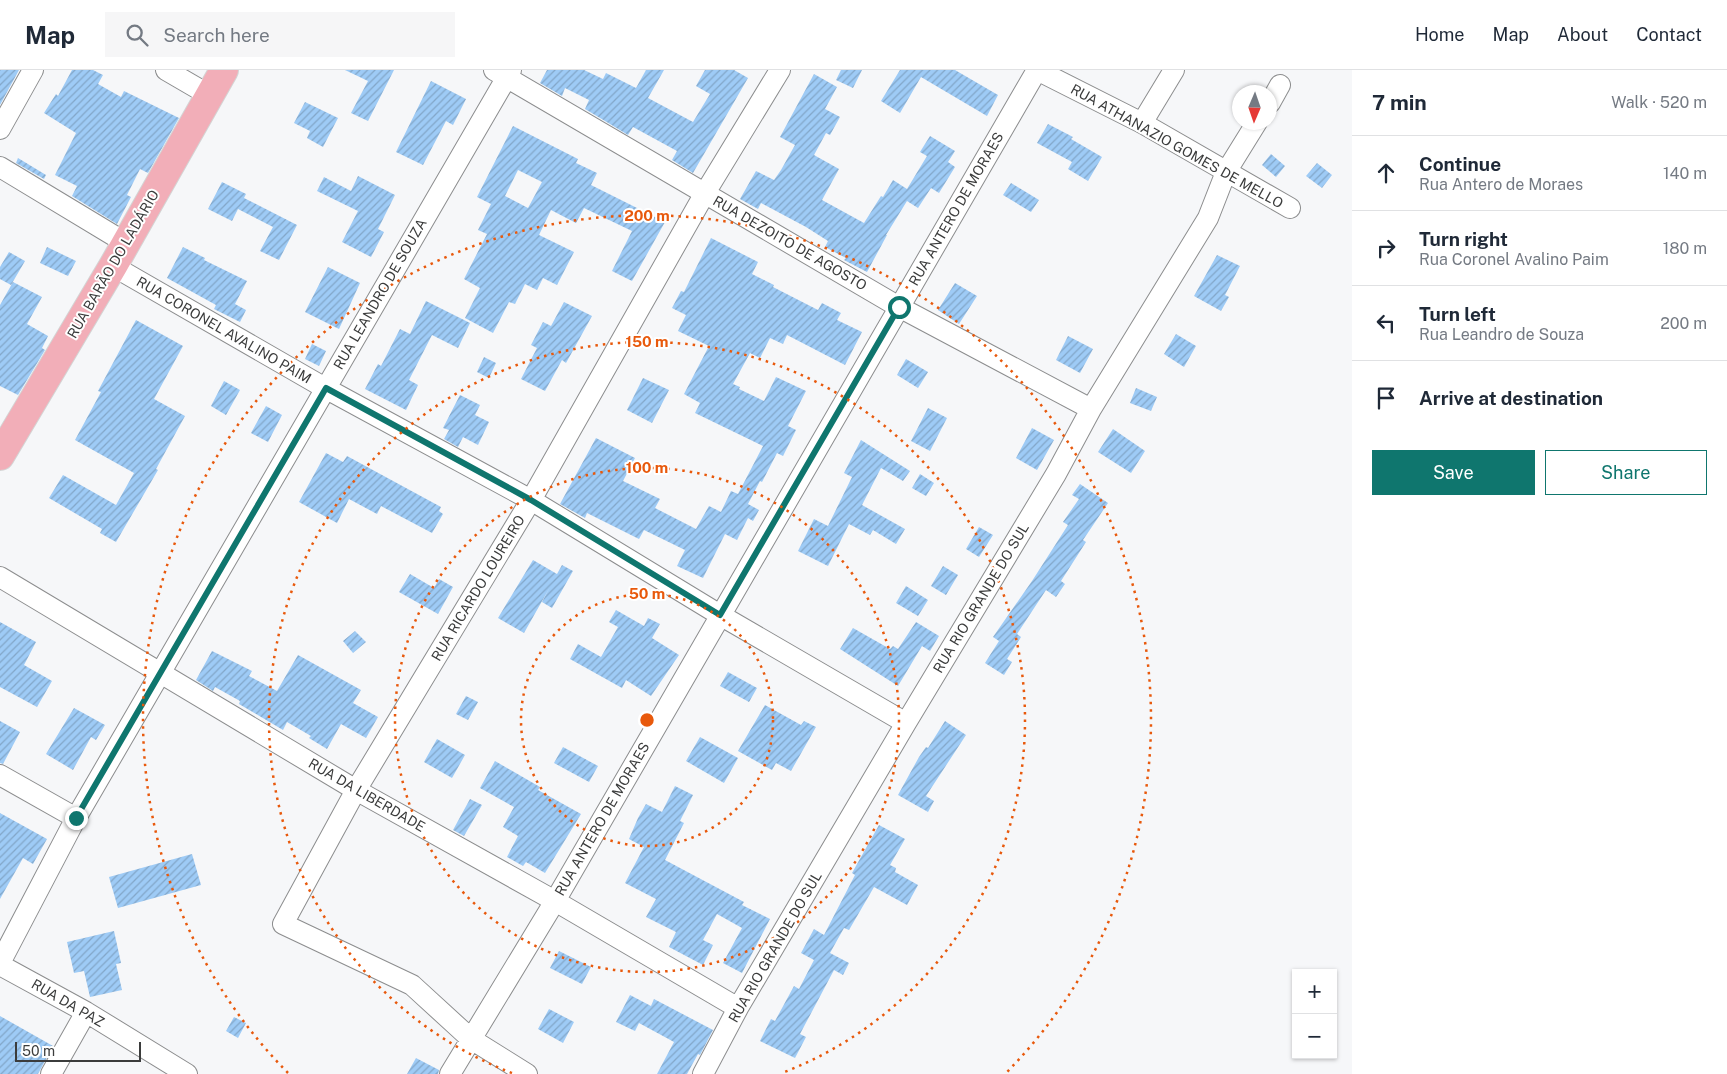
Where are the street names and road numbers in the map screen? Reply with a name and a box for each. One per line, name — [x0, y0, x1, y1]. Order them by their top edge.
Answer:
street label: RUA ATHANAZIO GOMES DE MELLO — [1068, 81, 1286, 211]
street label: RUA ANTERO DE MORAES — [905, 129, 1007, 289]
street label: RUA BARÃO DO LADÁRIO — [63, 187, 162, 341]
street label: RUA DEZOITO DE AGOSTO — [710, 192, 870, 294]
street label: RUA LEANDRO DE SOUZA — [330, 216, 430, 372]
street label: RUA CORONEL AVALINO PAIM — [134, 273, 314, 387]
street label: RUA RICARDO LOUREIRO — [428, 512, 528, 664]
street label: RUA RIO GRANDE DO SUL — [930, 520, 1032, 676]
street label: RUA ANTERO DE MORAES — [551, 739, 653, 899]
street label: RUA DA LIBERDADE — [306, 755, 428, 835]
street label: RUA RIO GRANDE DO SUL — [725, 869, 825, 1025]
street label: RUA DA PAZ — [29, 976, 107, 1030]

